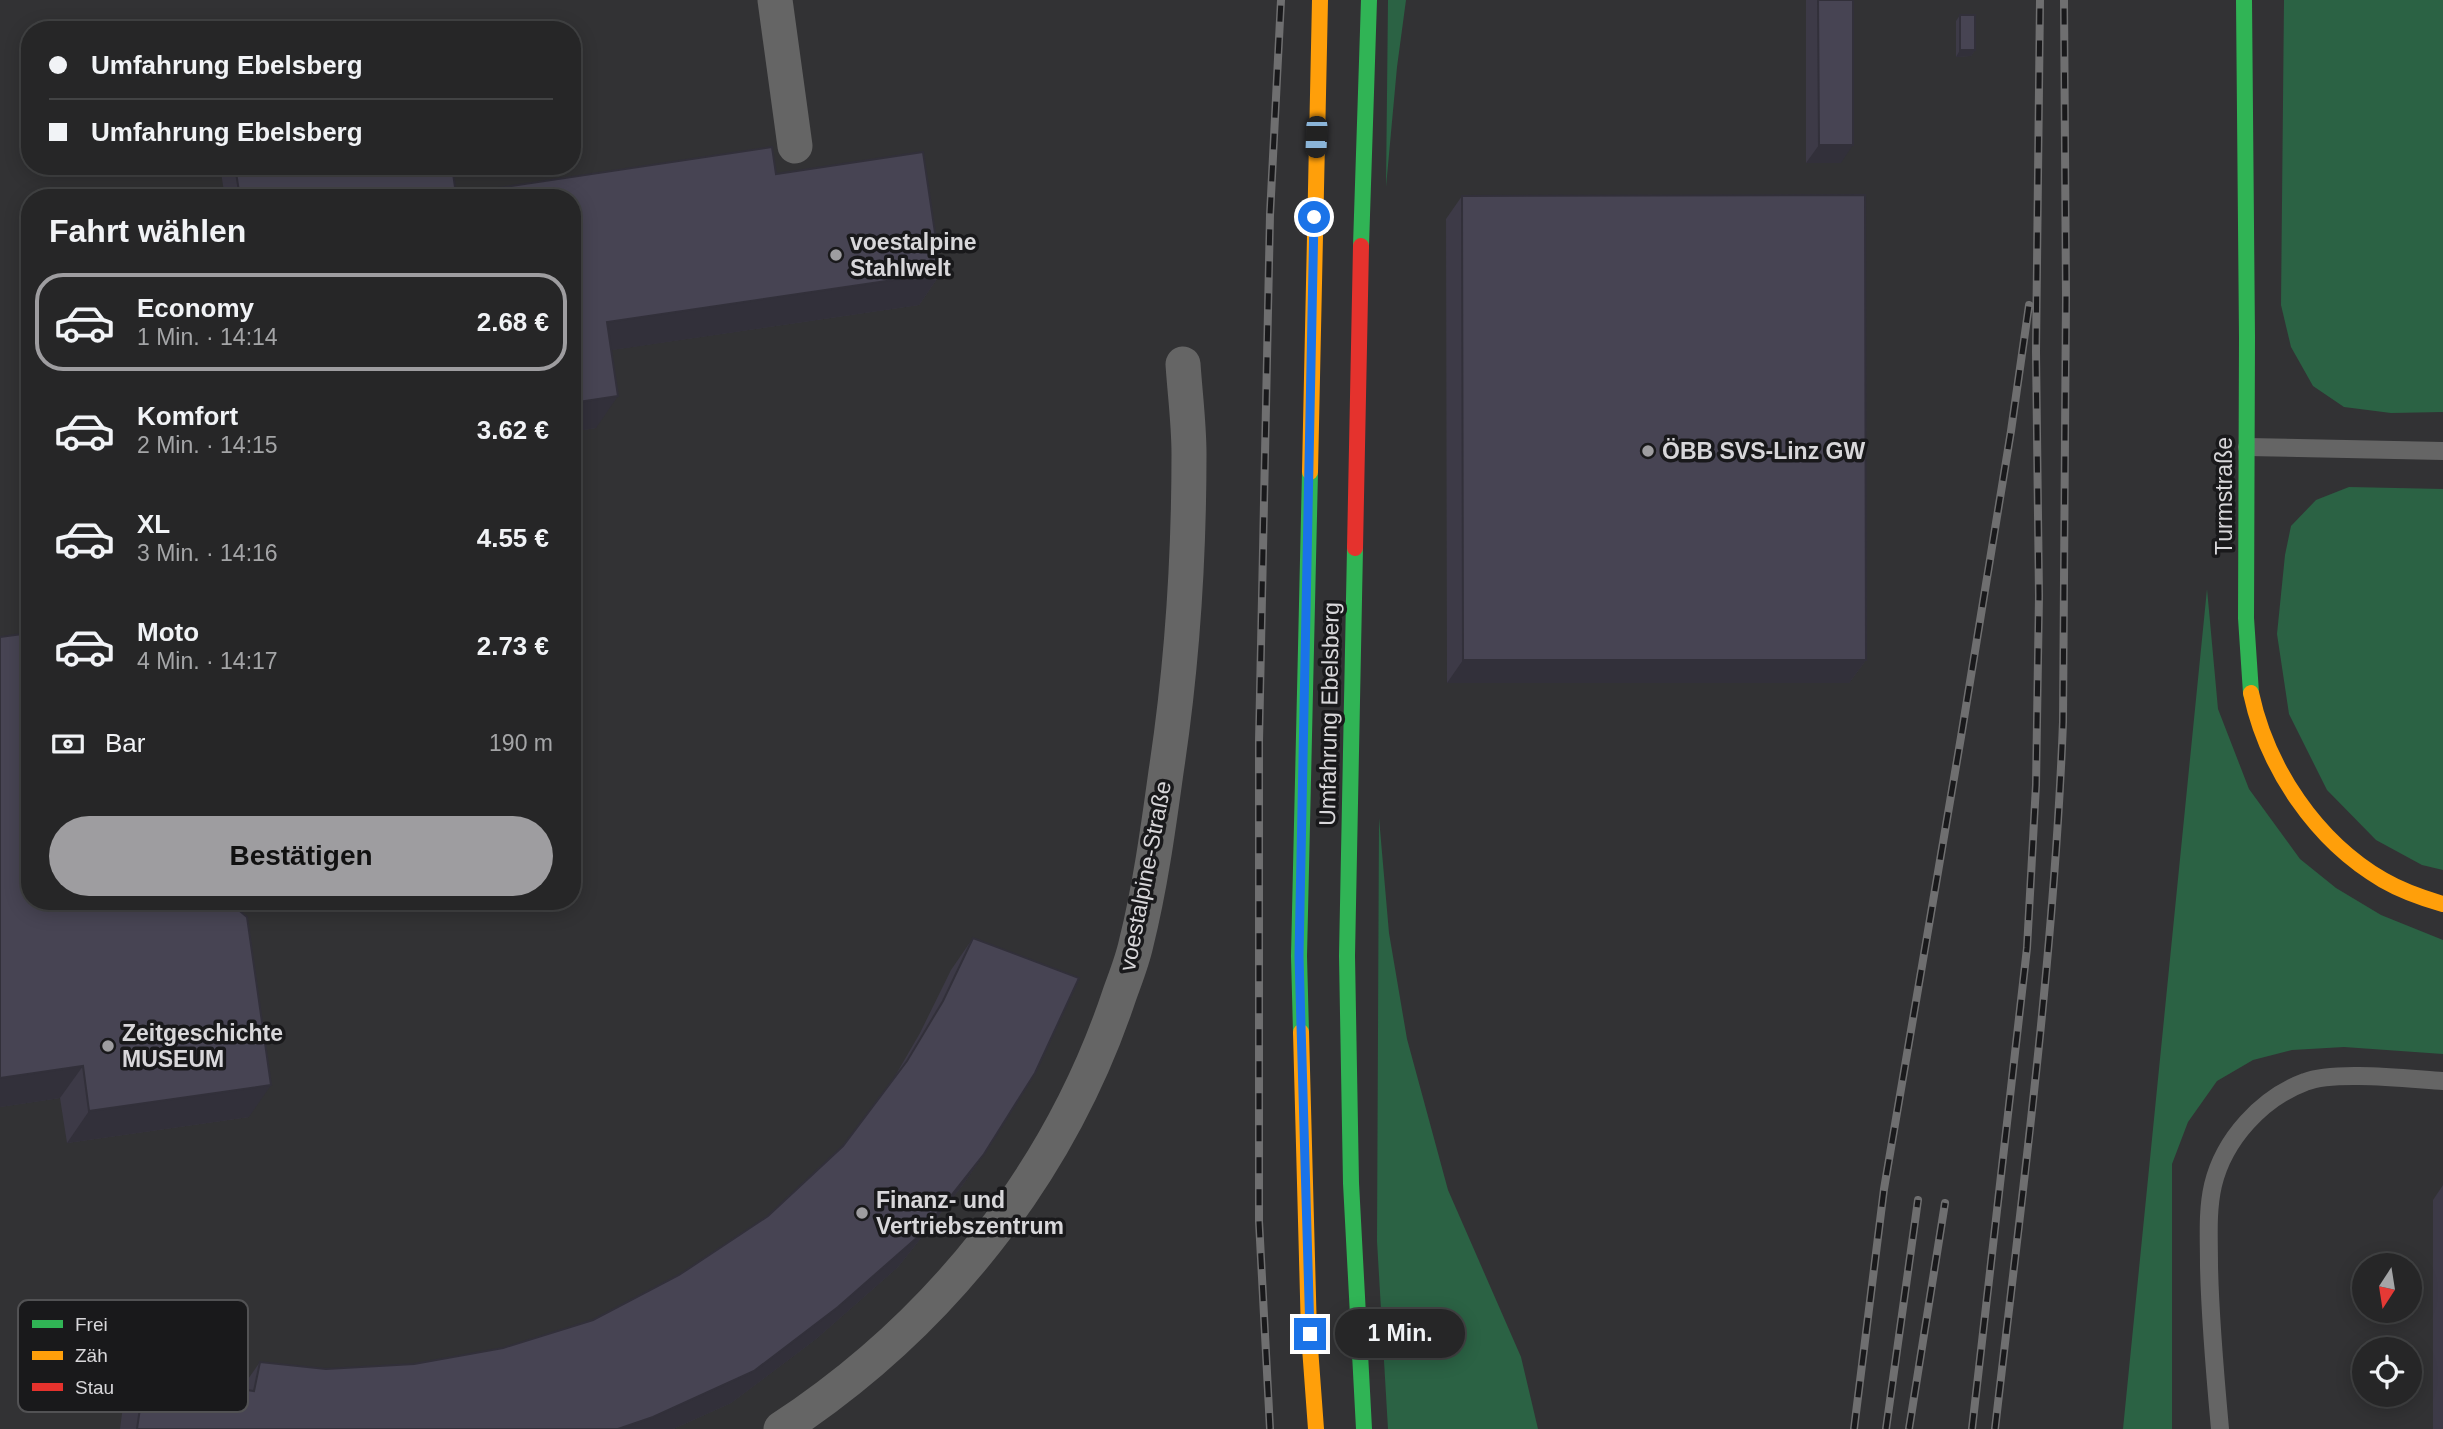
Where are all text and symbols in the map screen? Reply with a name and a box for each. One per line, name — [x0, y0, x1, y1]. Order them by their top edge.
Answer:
text: Umfahrung Ebelsberg — [91, 50, 363, 80]
car — [1305, 116, 1328, 158]
text: Umfahrung Ebelsberg — [91, 117, 363, 147]
route start — [1298, 201, 1330, 233]
text: Fahrt wählen — [49, 213, 246, 249]
place label: voestalpine Stahlwelt — [850, 229, 977, 281]
marker: voestalpine Stahlwelt — [828, 247, 844, 263]
icon: car — [53, 291, 116, 354]
text: Economy — [137, 293, 254, 323]
text: 2.68 € — [477, 307, 549, 337]
text: 1 Min. · 14:14 — [137, 324, 278, 350]
icon: car — [53, 399, 116, 462]
text: Komfort — [137, 401, 238, 431]
text: 3.62 € — [477, 415, 549, 445]
text: 2 Min. · 14:15 — [137, 432, 278, 458]
street label: Turmstraße — [2211, 437, 2237, 555]
place label: ÖBB SVS-Linz GW — [1662, 438, 1865, 464]
marker: ÖBB SVS-Linz GW — [1640, 443, 1656, 459]
icon: car — [53, 507, 116, 570]
text: XL — [137, 509, 170, 539]
text: 4.55 € — [477, 523, 549, 553]
text: 3 Min. · 14:16 — [137, 540, 278, 566]
street label: Umfahrung Ebelsberg — [1314, 602, 1344, 826]
icon: car — [53, 615, 116, 678]
text: Moto — [137, 617, 199, 647]
text: 2.73 € — [477, 631, 549, 661]
text: 4 Min. · 14:17 — [137, 648, 278, 674]
icon: cash — [49, 725, 87, 763]
text: Bar — [105, 728, 145, 758]
text: 190 m — [489, 730, 553, 756]
street label: voestalpine-Straße — [1114, 779, 1176, 973]
button: Bestätigen — [49, 816, 553, 896]
place label: Zeitgeschichte MUSEUM — [122, 1020, 283, 1072]
marker: Zeitgeschichte MUSEUM — [100, 1038, 116, 1054]
place label: Finanz- und Vertriebszentrum — [876, 1187, 1064, 1239]
marker: Finanz- und Vertriebszentrum — [854, 1205, 870, 1221]
north arrow — [2352, 1253, 2422, 1323]
map controls — [2352, 1253, 2422, 1407]
legend — [18, 1300, 248, 1412]
callout: 1 Min. — [1334, 1310, 1464, 1358]
text: Frei — [75, 1314, 108, 1335]
route end — [1294, 1318, 1326, 1350]
text: 1 Min. — [1367, 1320, 1433, 1346]
button: locate — [2352, 1337, 2422, 1407]
text: Zäh — [75, 1345, 108, 1366]
text: Stau — [75, 1377, 114, 1398]

